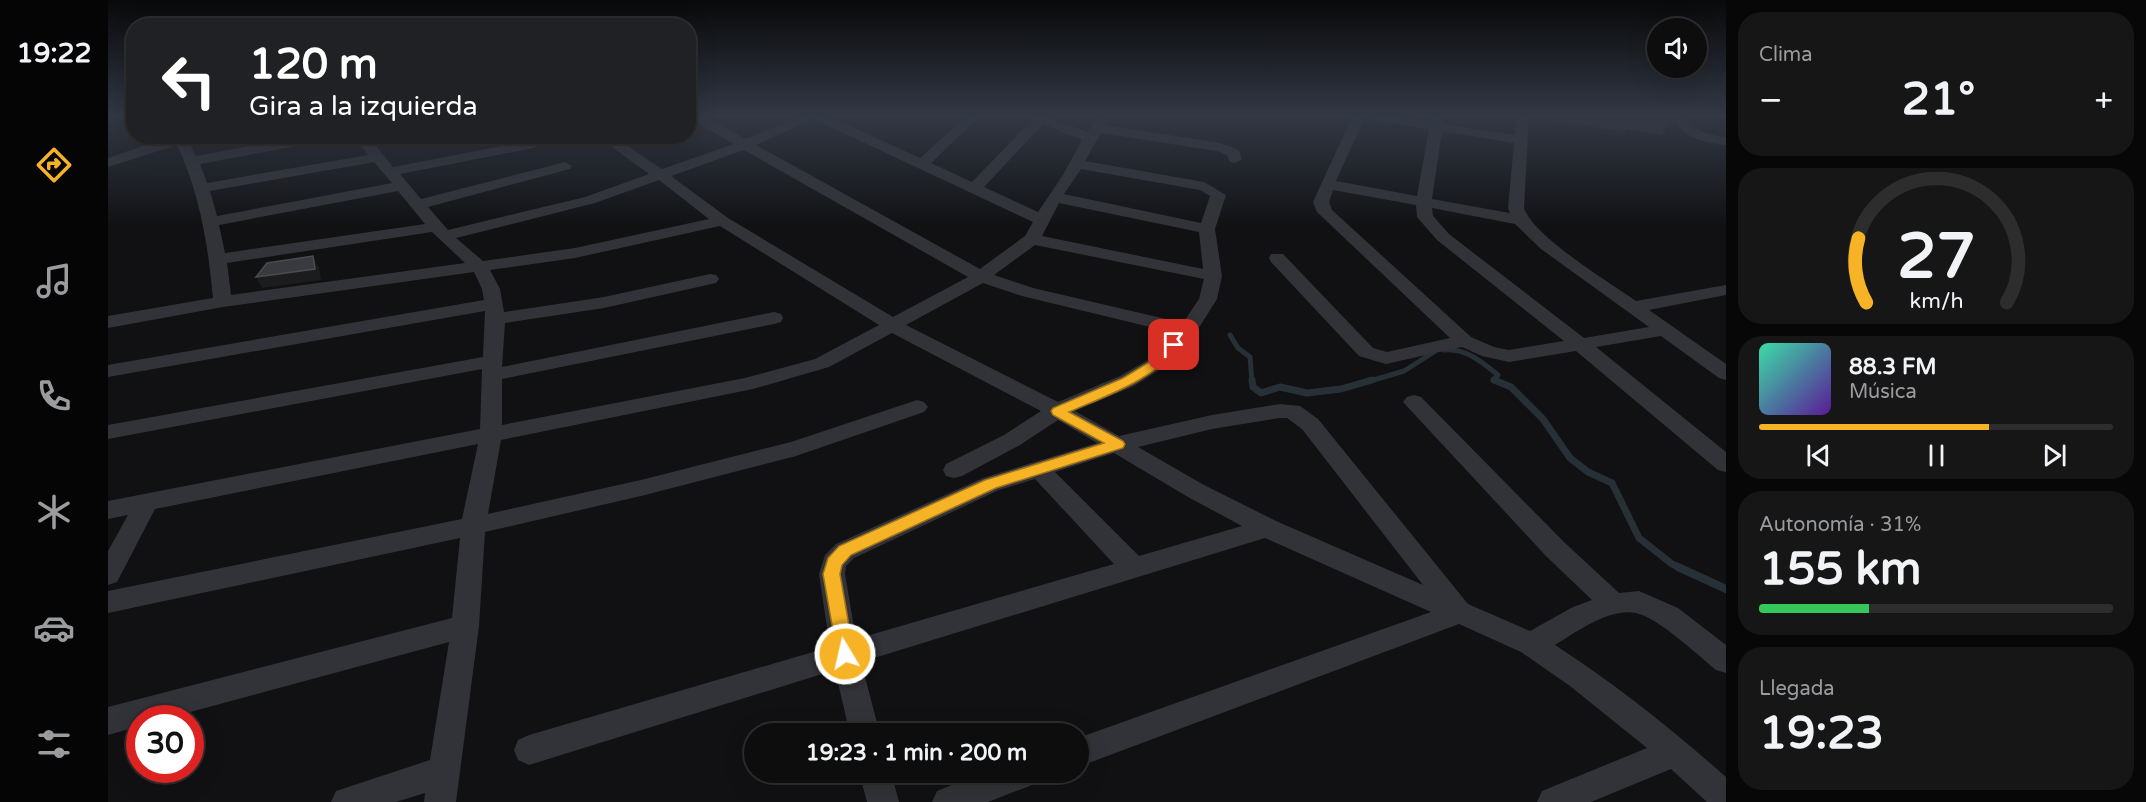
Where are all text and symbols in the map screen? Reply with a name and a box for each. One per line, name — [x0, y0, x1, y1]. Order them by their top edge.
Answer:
map controls — [1647, 18, 1707, 78]
button: sound — [1647, 18, 1707, 78]
text: 19:22 — [17, 37, 91, 70]
text: 120 m — [249, 39, 378, 90]
icon: left — [150, 42, 228, 120]
text: Clima — [1759, 43, 1812, 67]
text: 21° — [1902, 73, 1975, 127]
text: − — [1759, 81, 1783, 120]
text: + — [2094, 81, 2113, 120]
text: Gira a la izquierda — [249, 90, 478, 123]
icon: directions — [33, 144, 75, 186]
text: 27 — [1897, 220, 1975, 295]
icon: music — [33, 260, 75, 302]
text: km/h — [1909, 288, 1963, 314]
pin — [1148, 319, 1199, 370]
icon: arrive — [1157, 328, 1190, 361]
text: 88.3 FM — [1849, 354, 1937, 380]
icon: phone — [33, 375, 75, 417]
text: Música — [1849, 380, 1917, 404]
icon: previous — [1802, 439, 1835, 472]
icon: pause — [1920, 439, 1953, 472]
icon: next — [2038, 439, 2071, 472]
icon: climate — [33, 491, 75, 533]
text: Autonomía · 31% — [1759, 513, 1921, 537]
text: 155 km — [1759, 543, 1921, 597]
icon: car — [33, 607, 75, 649]
position arrow — [813, 622, 877, 686]
text: Llegada — [1759, 677, 1835, 701]
speed limit sign: 30 — [126, 705, 204, 783]
text: 19:23 — [1759, 707, 1884, 761]
icon: filters — [33, 723, 75, 765]
text: 19:23 · 1 min · 200 m — [806, 740, 1027, 766]

